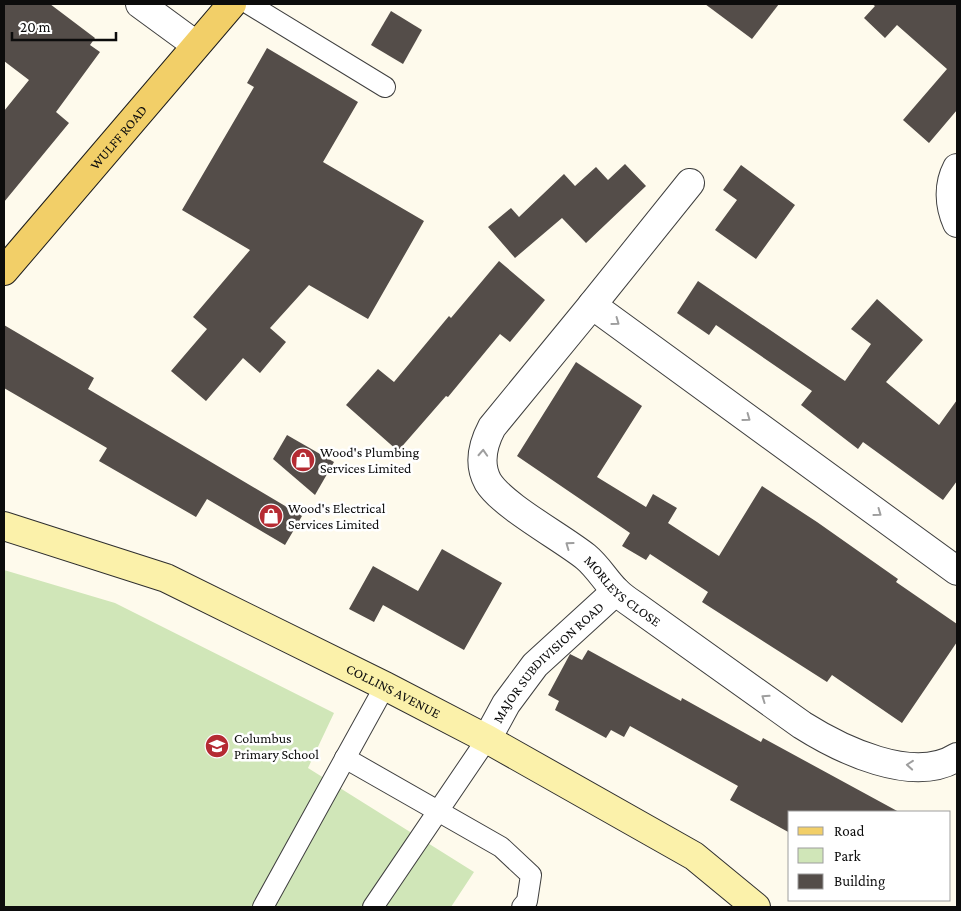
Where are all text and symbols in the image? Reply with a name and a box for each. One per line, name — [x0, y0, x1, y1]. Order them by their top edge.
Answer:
scale bar — [12, 10, 116, 42]
text: 20 m — [20, 19, 51, 35]
street label: WULFF ROAD — [86, 102, 150, 173]
one-way arrow — [610, 316, 620, 325]
one-way arrow — [741, 412, 750, 420]
place label: Wood's Plumbing Services Limited — [320, 444, 420, 476]
shop icon: Wood's Plumbing Services Limited — [290, 447, 316, 473]
one-way arrow — [478, 449, 489, 457]
place label: Wood's Electrical Services Limited — [288, 500, 386, 532]
shop icon: Wood's Electrical Services Limited — [258, 503, 284, 529]
one-way arrow — [872, 508, 881, 516]
one-way arrow — [565, 542, 575, 551]
street label: MORLEYS CLOSE — [581, 552, 664, 630]
street label: MAJOR SUBDIVISION ROAD — [489, 598, 607, 726]
street label: COLLINS AVENUE — [344, 660, 444, 722]
one-way arrow — [762, 696, 771, 704]
place label: Columbus Primary School — [234, 730, 319, 762]
school or university icon: Columbus Primary School — [204, 733, 230, 759]
one-way arrow — [906, 760, 914, 771]
legend — [788, 811, 951, 901]
text: Road — [834, 823, 865, 839]
text: Park — [834, 848, 861, 864]
text: Building — [834, 873, 885, 890]

